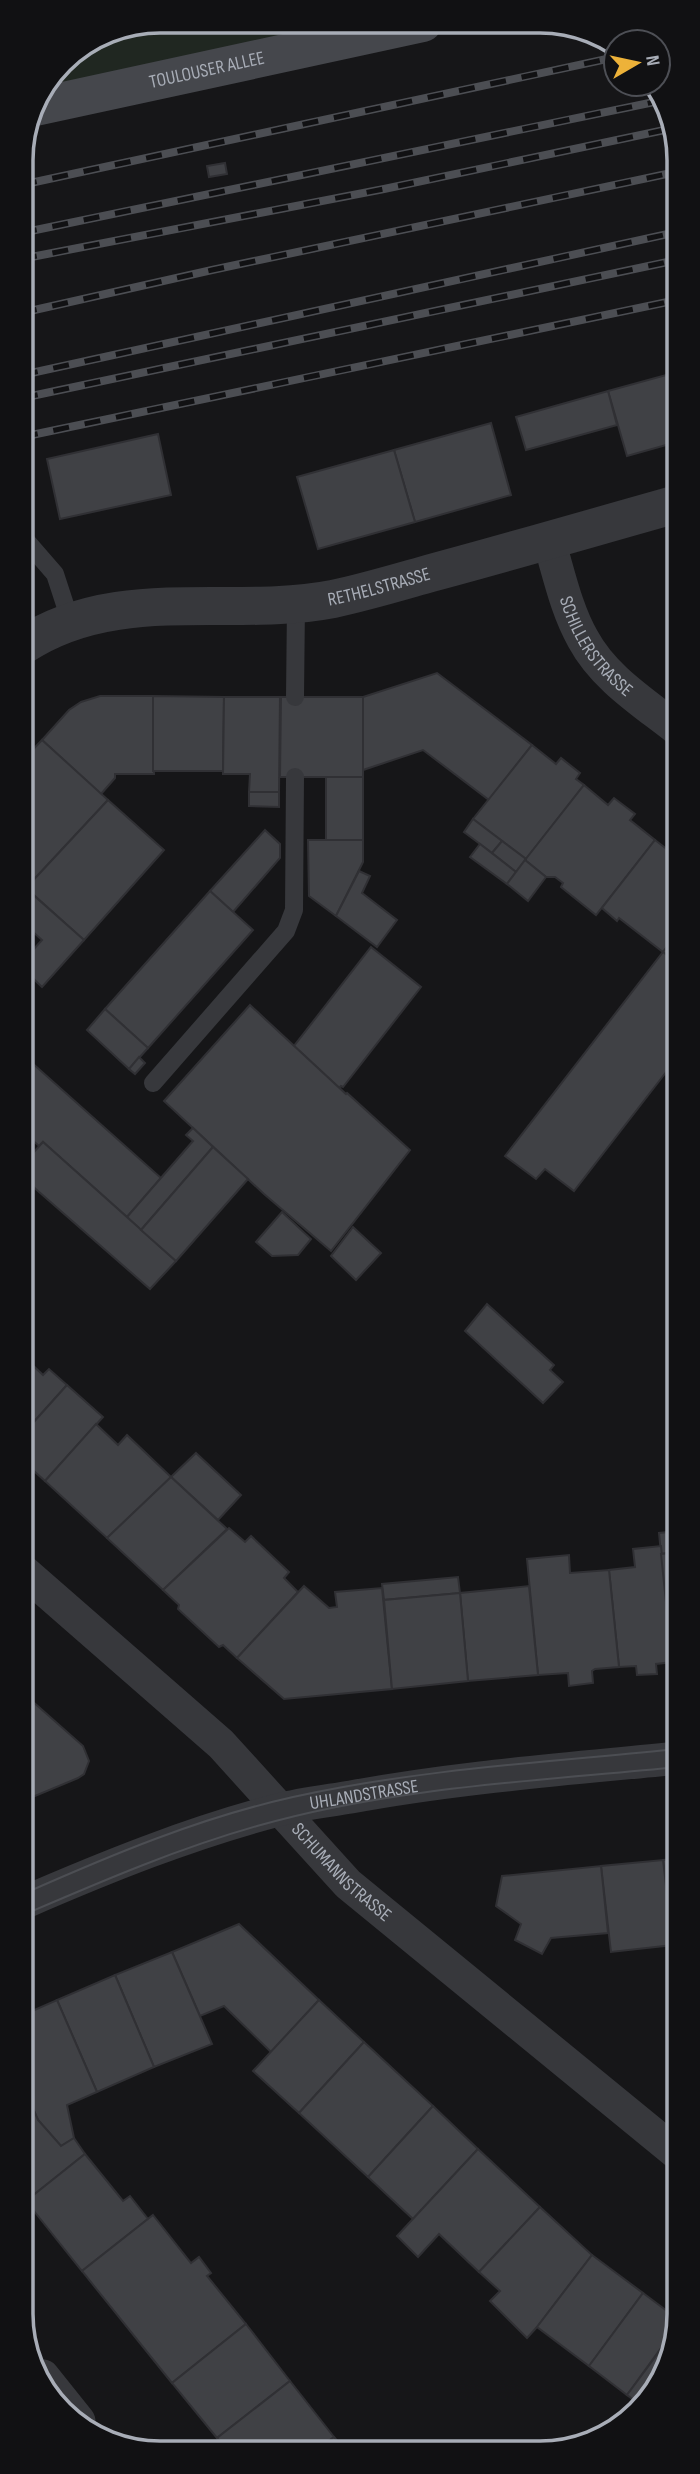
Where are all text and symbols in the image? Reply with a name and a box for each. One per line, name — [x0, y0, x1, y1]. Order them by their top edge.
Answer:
north arrow — [602, 28, 672, 98]
street label: TOULOUSER ALLEE — [147, 46, 267, 94]
text: N — [640, 54, 664, 67]
street label: RETHELSTRASSE — [326, 562, 433, 611]
street label: SCHILLERSTRASSE — [554, 593, 638, 702]
street label: UHLANDSTRASSE — [308, 1775, 420, 1815]
street label: SCHUMANNSTRASSE — [287, 1818, 396, 1926]

